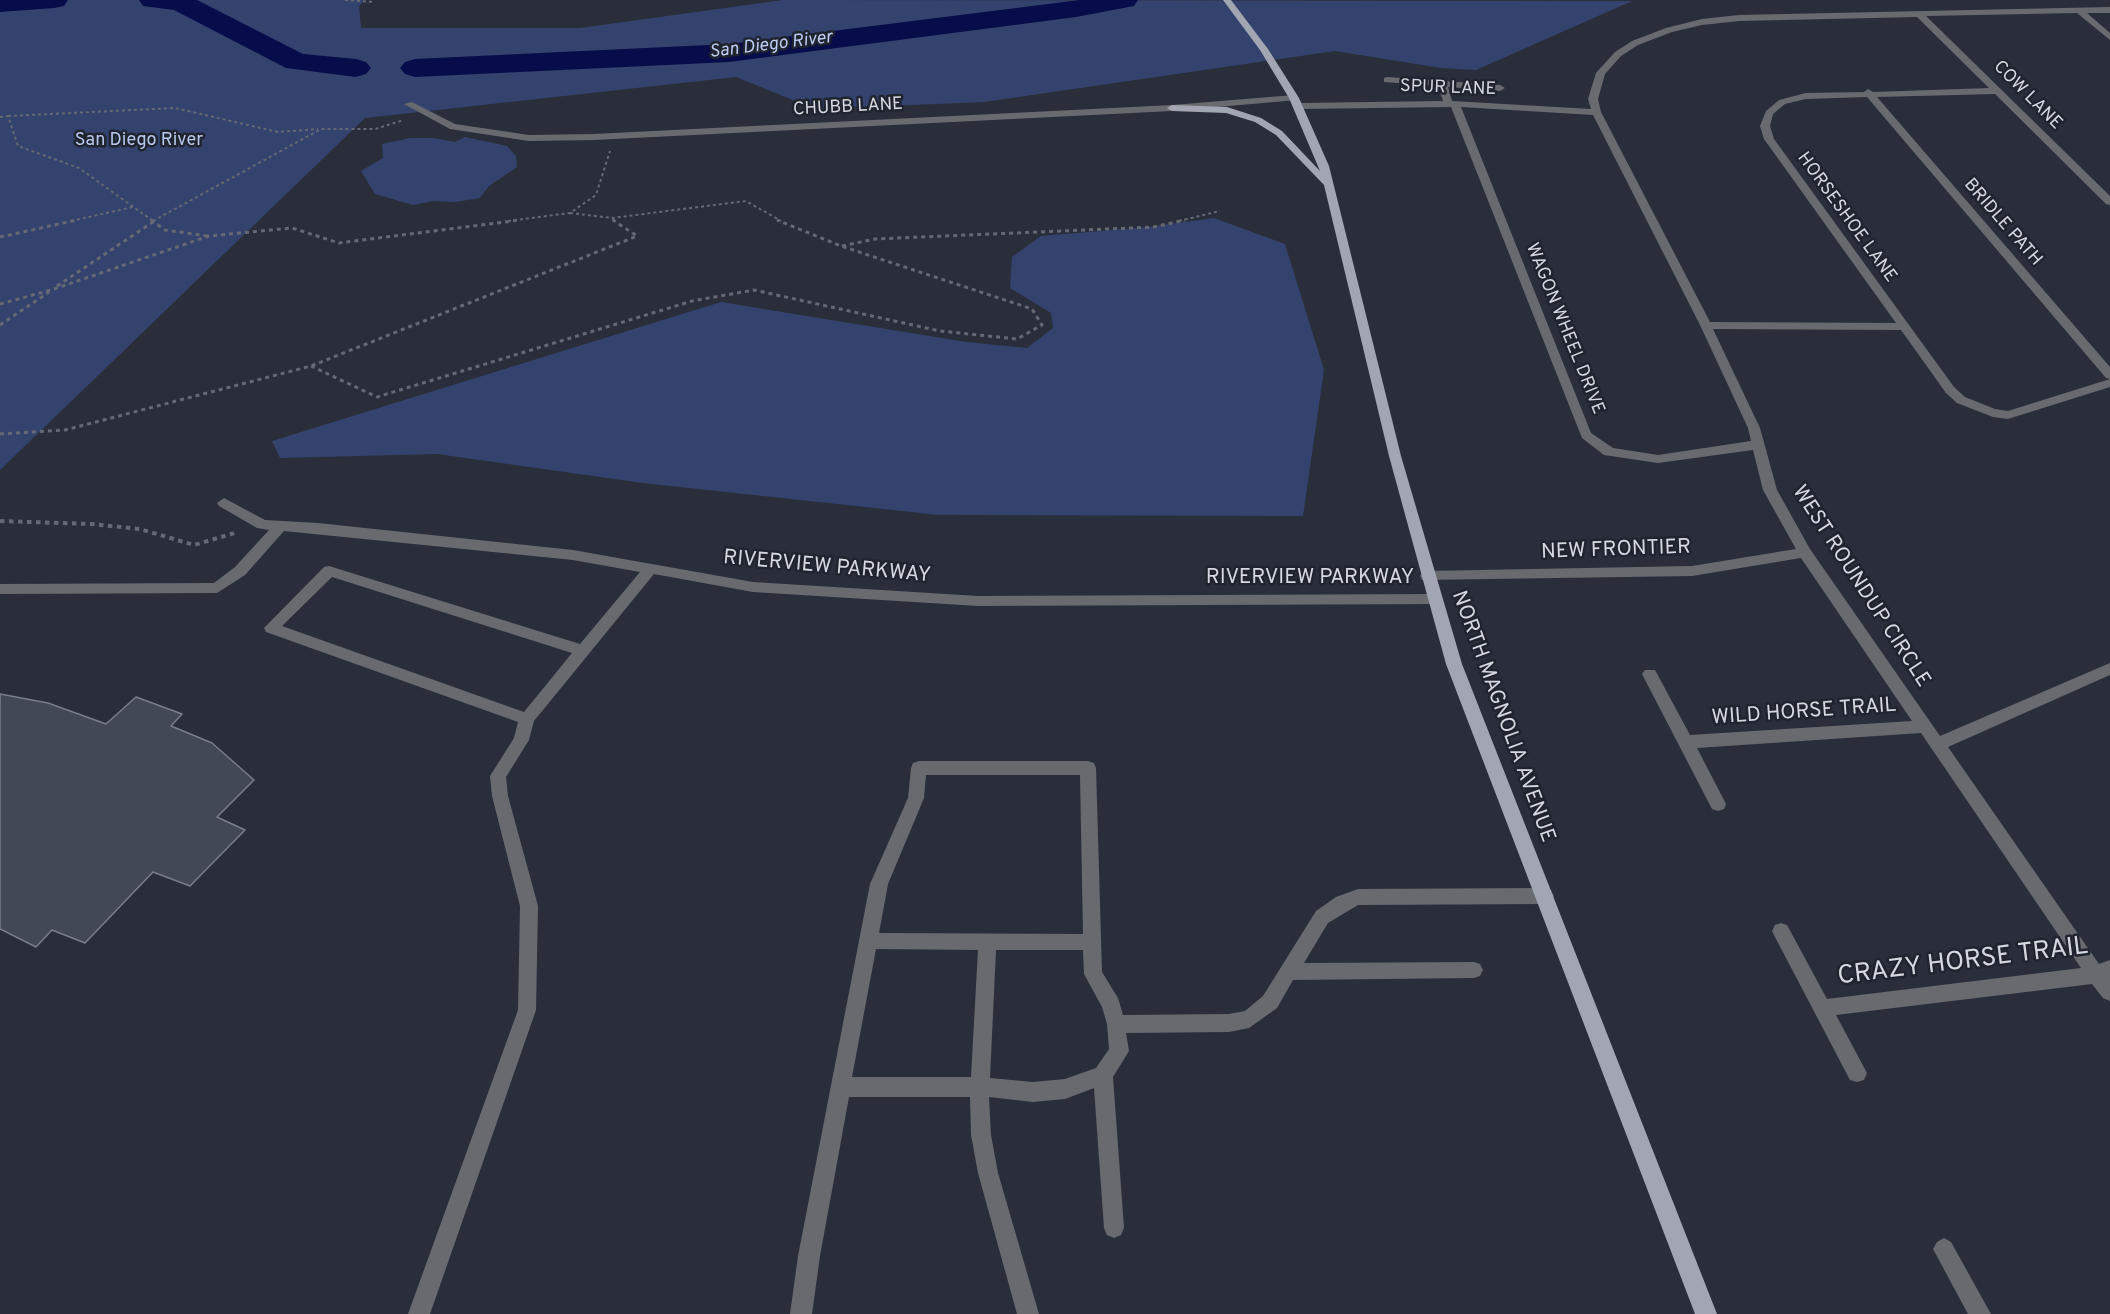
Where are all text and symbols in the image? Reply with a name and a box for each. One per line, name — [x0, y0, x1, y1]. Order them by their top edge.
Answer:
water label: San Diego River — [708, 28, 834, 64]
street label: COW LANE — [1988, 57, 2066, 135]
street label: SPUR LANE — [1400, 77, 1496, 101]
street label: CHUBB LANE — [793, 94, 903, 122]
park label: San Diego River — [75, 130, 203, 152]
street label: HORSESHOE LANE — [1792, 149, 1900, 287]
street label: BRIDLE PATH — [1958, 175, 2046, 271]
street label: WAGON WHEEL DRIVE — [1520, 240, 1608, 418]
street label: WEST ROUNDUP CIRCLE — [1785, 481, 1935, 693]
street label: NEW FRONTIER — [1541, 536, 1691, 566]
street label: RIVERVIEW PARKWAY — [722, 546, 932, 590]
street label: RIVERVIEW PARKWAY — [1206, 566, 1414, 592]
street label: NORTH MAGNOLIA AVENUE — [1445, 588, 1559, 846]
street label: WILD HORSE TRAIL — [1711, 694, 1897, 732]
street label: CRAZY HORSE TRAIL — [1836, 932, 2090, 994]

